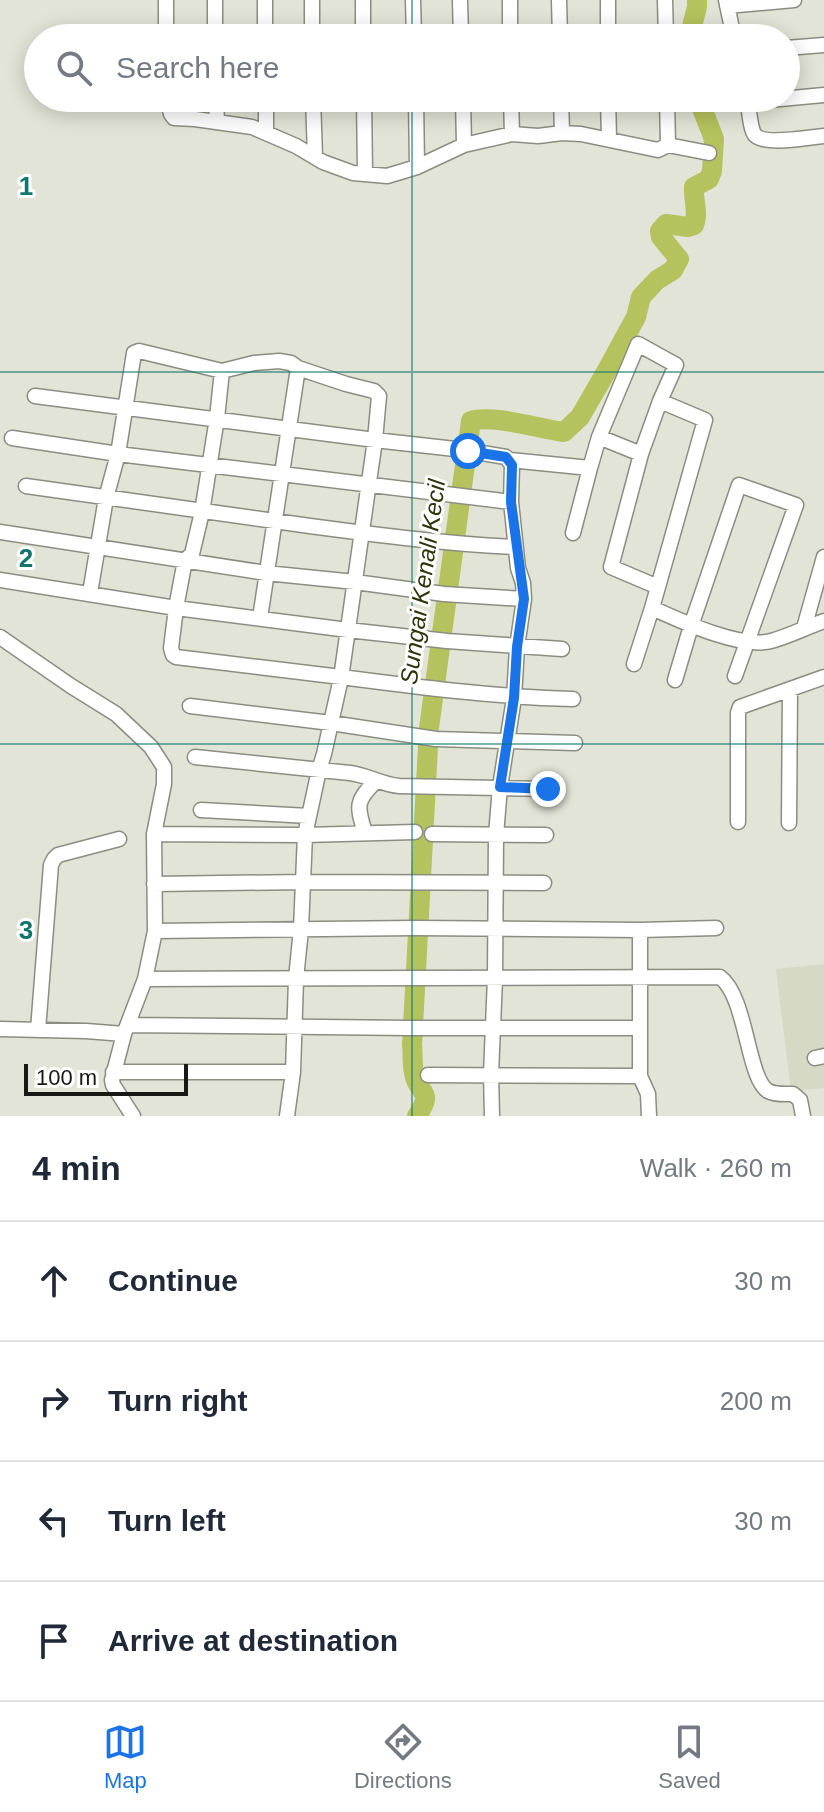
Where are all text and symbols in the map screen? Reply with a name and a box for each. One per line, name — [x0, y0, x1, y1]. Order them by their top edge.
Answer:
search box — [24, 24, 800, 112]
icon: search — [52, 46, 96, 90]
text: Search here — [116, 51, 279, 84]
text: 1 — [19, 171, 33, 201]
route start — [450, 433, 486, 469]
water label: Sungai Kenali Kecil — [395, 477, 450, 686]
text: 2 — [19, 543, 33, 573]
route end — [530, 771, 566, 807]
text: 3 — [19, 915, 33, 945]
scale bar — [24, 1060, 188, 1096]
text: 100 m — [36, 1065, 97, 1090]
text: 4 min — [32, 1149, 121, 1187]
text: Walk · 260 m — [640, 1153, 792, 1183]
icon: ahead — [32, 1259, 76, 1303]
text: Continue — [108, 1264, 238, 1297]
text: 30 m — [734, 1266, 792, 1296]
icon: right — [32, 1379, 76, 1423]
text: Turn right — [108, 1384, 247, 1417]
text: 200 m — [720, 1386, 792, 1416]
icon: left — [32, 1499, 76, 1543]
text: Turn left — [108, 1504, 226, 1537]
text: 30 m — [734, 1506, 792, 1536]
icon: arrive — [32, 1619, 76, 1663]
text: Arrive at destination — [108, 1624, 398, 1657]
tab: Map — [103, 1720, 147, 1794]
tab: Directions — [354, 1720, 452, 1794]
tab: Saved — [658, 1720, 721, 1794]

